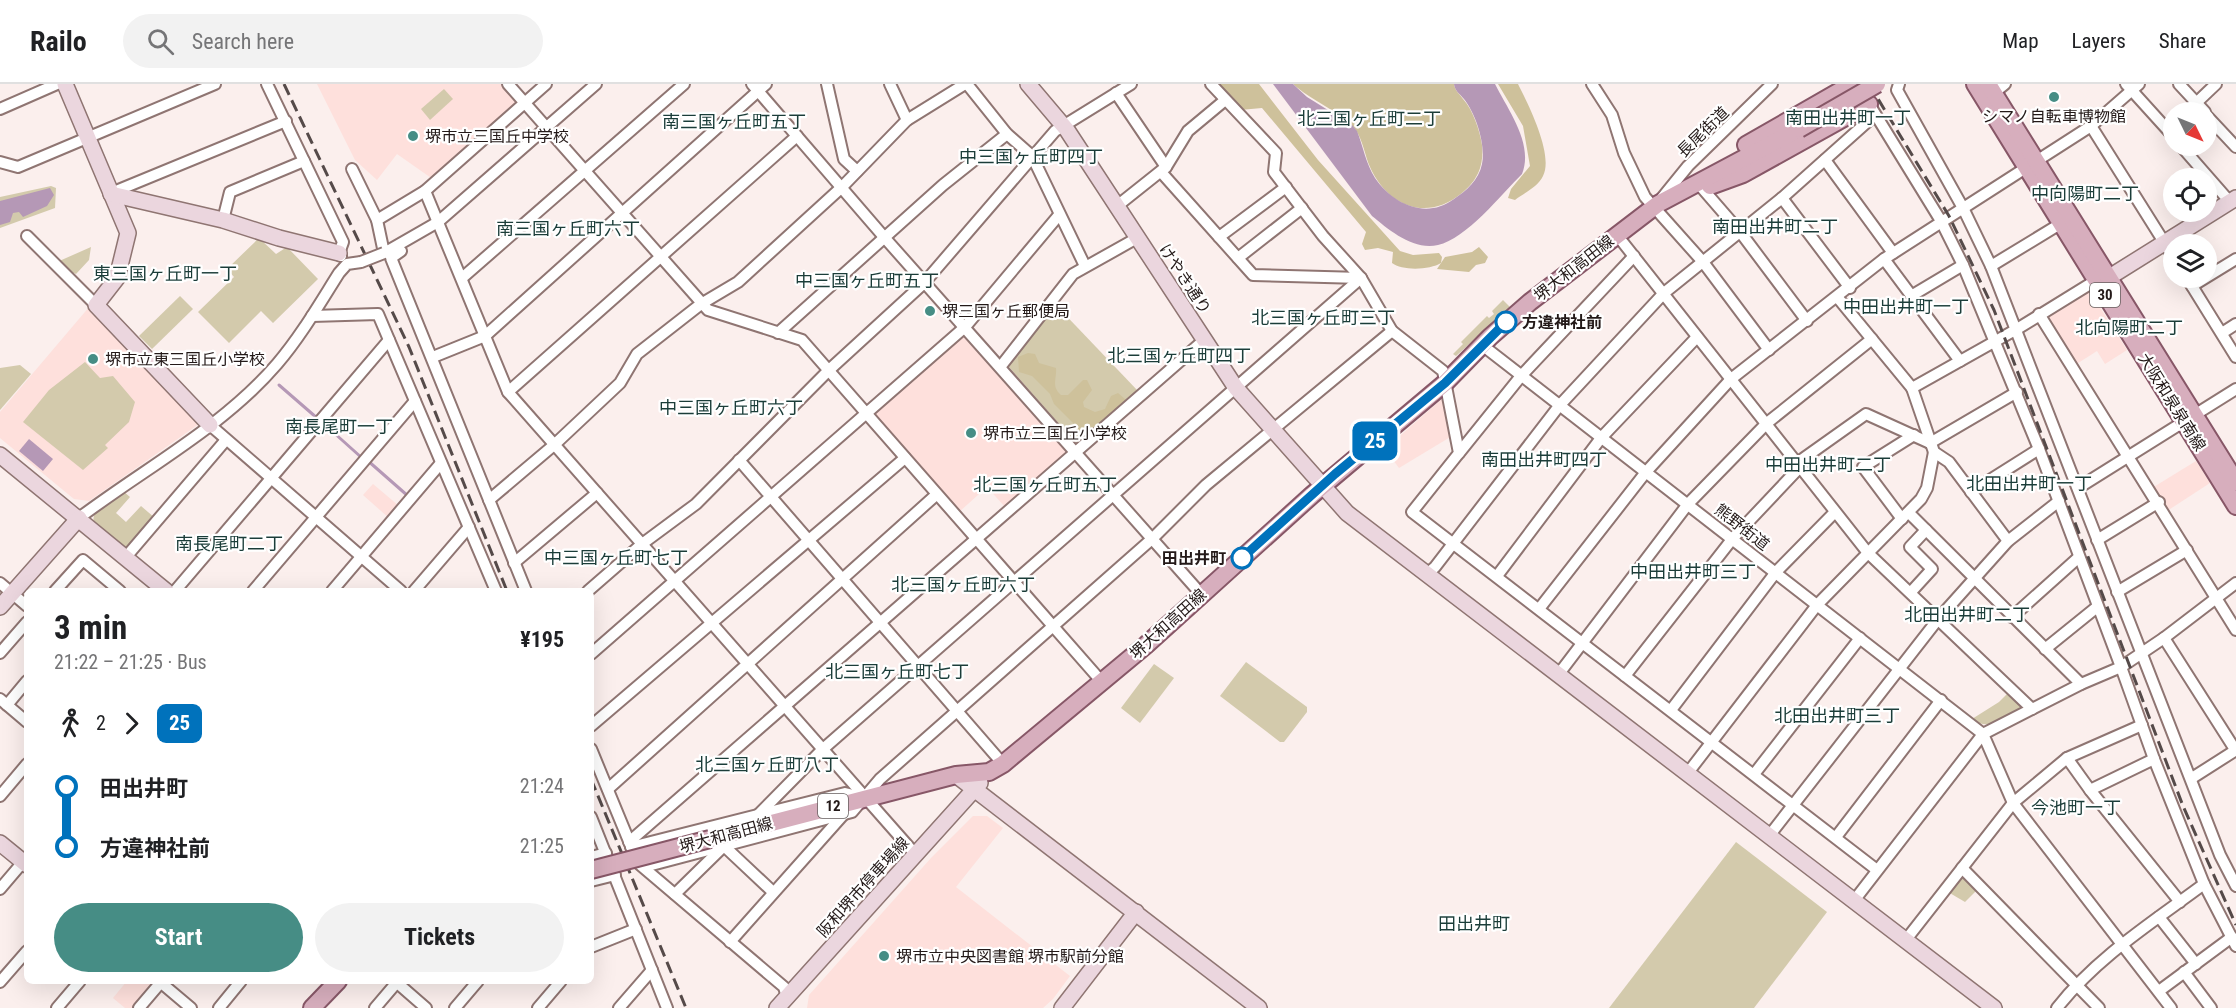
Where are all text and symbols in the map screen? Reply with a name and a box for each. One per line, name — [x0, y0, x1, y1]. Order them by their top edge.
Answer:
search box — [123, 14, 543, 68]
text: Railo — [30, 25, 87, 58]
icon: search — [144, 25, 177, 58]
text: Search here — [192, 29, 294, 54]
text: Map — [2002, 29, 2039, 53]
text: Layers — [2072, 29, 2126, 53]
text: Share — [2159, 29, 2206, 53]
marker: シマノ自転車博物館 — [2047, 90, 2061, 104]
north arrow — [2163, 102, 2217, 156]
map controls — [2163, 102, 2217, 288]
street label: 長尾街道 — [1673, 103, 1733, 161]
district label: 南田出井町一丁 — [1785, 107, 1911, 128]
place label: シマノ自転車博物館 — [1982, 107, 2126, 126]
district label: 北三国ヶ丘町二丁 — [1297, 108, 1441, 129]
district label: 南三国ヶ丘町五丁 — [662, 111, 806, 132]
place label: 堺市立三国丘中学校 — [425, 127, 569, 146]
marker: 堺市立三国丘中学校 — [406, 129, 420, 143]
district label: 中三国ヶ丘町四丁 — [959, 146, 1103, 167]
button: locate — [2163, 168, 2217, 222]
district label: 中向陽町二丁 — [2031, 183, 2139, 204]
district label: 南田出井町二丁 — [1712, 216, 1838, 237]
district label: 南三国ヶ丘町六丁 — [496, 218, 640, 239]
street label: 堺大和高田線 — [1530, 231, 1618, 305]
button: layers — [2163, 234, 2217, 288]
street label: けやき通り — [1155, 240, 1215, 318]
district label: 東三国ヶ丘町一丁 — [93, 263, 237, 284]
district label: 中三国ヶ丘町五丁 — [795, 270, 939, 291]
road number: 30 — [2090, 283, 2120, 307]
district label: 中田出井町一丁 — [1843, 296, 1969, 317]
place label: 堺三国ヶ丘郵便局 — [942, 302, 1070, 321]
marker: 堺三国ヶ丘郵便局 — [923, 304, 937, 318]
district label: 北三国ヶ丘町三丁 — [1251, 307, 1395, 328]
marker: 方違神社前 — [1495, 311, 1517, 333]
place label: 方違神社前 — [1522, 313, 1602, 332]
district label: 北向陽町二丁 — [2075, 317, 2183, 338]
district label: 北三国ヶ丘町四丁 — [1107, 345, 1251, 366]
street label: 大阪和泉泉南線 — [2134, 349, 2210, 455]
place label: 堺市立東三国丘小学校 — [105, 350, 265, 369]
marker: 堺市立東三国丘小学校 — [86, 352, 100, 366]
district label: 中三国ヶ丘町六丁 — [659, 397, 803, 418]
district label: 南長尾町一丁 — [285, 416, 393, 437]
line badge: 25 — [1348, 422, 1402, 460]
place label: 堺市立三国丘小学校 — [983, 424, 1127, 443]
marker: 堺市立三国丘小学校 — [964, 426, 978, 440]
text: 25 — [1364, 429, 1386, 453]
district label: 南田出井町四丁 — [1481, 449, 1607, 470]
district label: 中田出井町二丁 — [1765, 454, 1891, 475]
district label: 北田出井町一丁 — [1966, 473, 2092, 494]
district label: 北三国ヶ丘町五丁 — [973, 474, 1117, 495]
street label: 熊野街道 — [1711, 500, 1773, 554]
district label: 南長尾町二丁 — [175, 533, 283, 554]
district label: 中三国ヶ丘町七丁 — [544, 547, 688, 568]
marker: 田出井町 — [1231, 547, 1253, 569]
place label: 田出井町 — [1162, 549, 1226, 568]
district label: 中田出井町三丁 — [1630, 561, 1756, 582]
district label: 北三国ヶ丘町六丁 — [891, 574, 1035, 595]
street label: 堺大和高田線 — [1126, 585, 1210, 663]
district label: 北田出井町二丁 — [1904, 604, 2030, 625]
text: 3 min — [54, 608, 127, 647]
text: ¥195 — [520, 627, 564, 652]
text: 21:22 – 21:25 · Bus — [54, 650, 207, 674]
district label: 北三国ヶ丘町七丁 — [825, 661, 969, 682]
district label: 北田出井町三丁 — [1774, 705, 1900, 726]
icon: walk — [54, 707, 87, 740]
icon: forward — [115, 707, 148, 740]
text: 2 — [96, 711, 106, 735]
text: 25 — [169, 711, 190, 735]
district label: 北三国ヶ丘町八丁 — [695, 754, 839, 775]
text: 21:24 — [520, 774, 564, 798]
text: 田出井町 — [100, 776, 188, 801]
road number: 12 — [818, 794, 848, 818]
district label: 今池町一丁 — [2031, 797, 2121, 818]
street label: 堺大和高田線 — [677, 813, 775, 857]
street label: 阪和堺市停車場線 — [813, 833, 913, 941]
text: 21:25 — [520, 834, 564, 858]
text: 方違神社前 — [100, 836, 210, 861]
button: Start — [54, 903, 303, 972]
button: Tickets — [315, 903, 564, 972]
district label: 田出井町 — [1438, 913, 1510, 934]
place label: 堺市立中央図書館 堺市駅前分館 — [896, 947, 1124, 966]
marker: 堺市立中央図書館 堺市駅前分館 — [877, 949, 891, 963]

